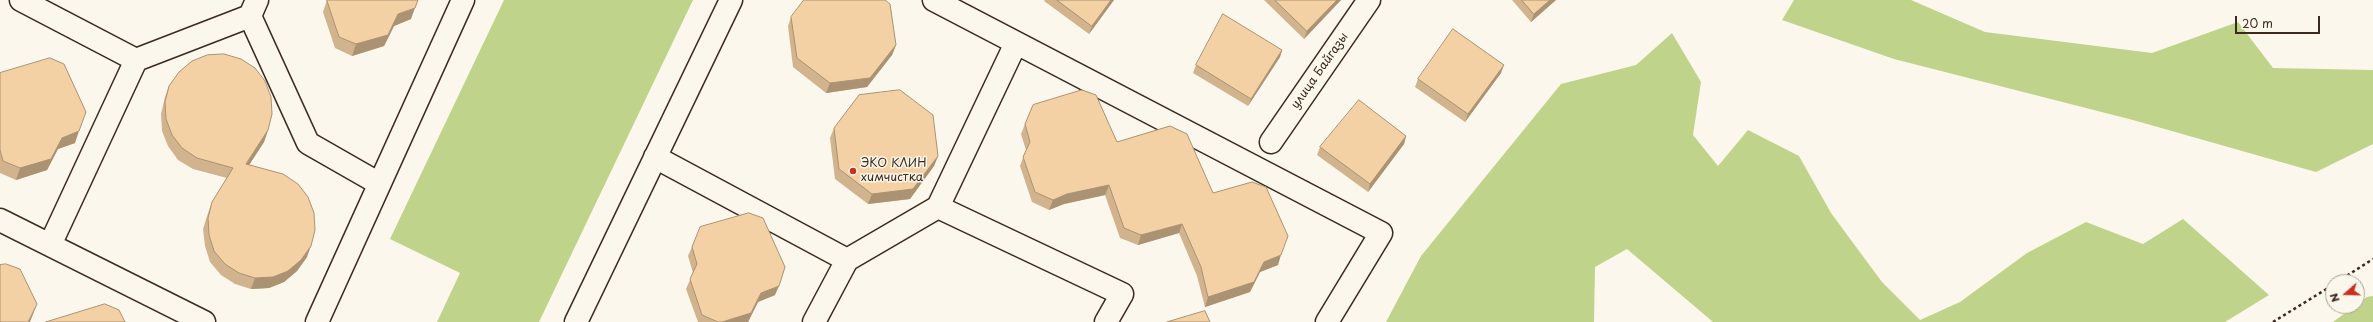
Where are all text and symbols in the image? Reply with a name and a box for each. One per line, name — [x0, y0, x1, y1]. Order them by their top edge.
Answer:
scale bar — [2237, 8, 2322, 34]
text: 20 m — [2242, 14, 2273, 32]
street label: улица Байгазы — [1288, 30, 1352, 112]
place label: ЭКО КЛИН химчистка — [861, 157, 927, 185]
marker: ЭКО КЛИН химчистка — [848, 166, 858, 176]
north arrow — [2325, 274, 2365, 314]
text: N — [2325, 291, 2344, 305]

